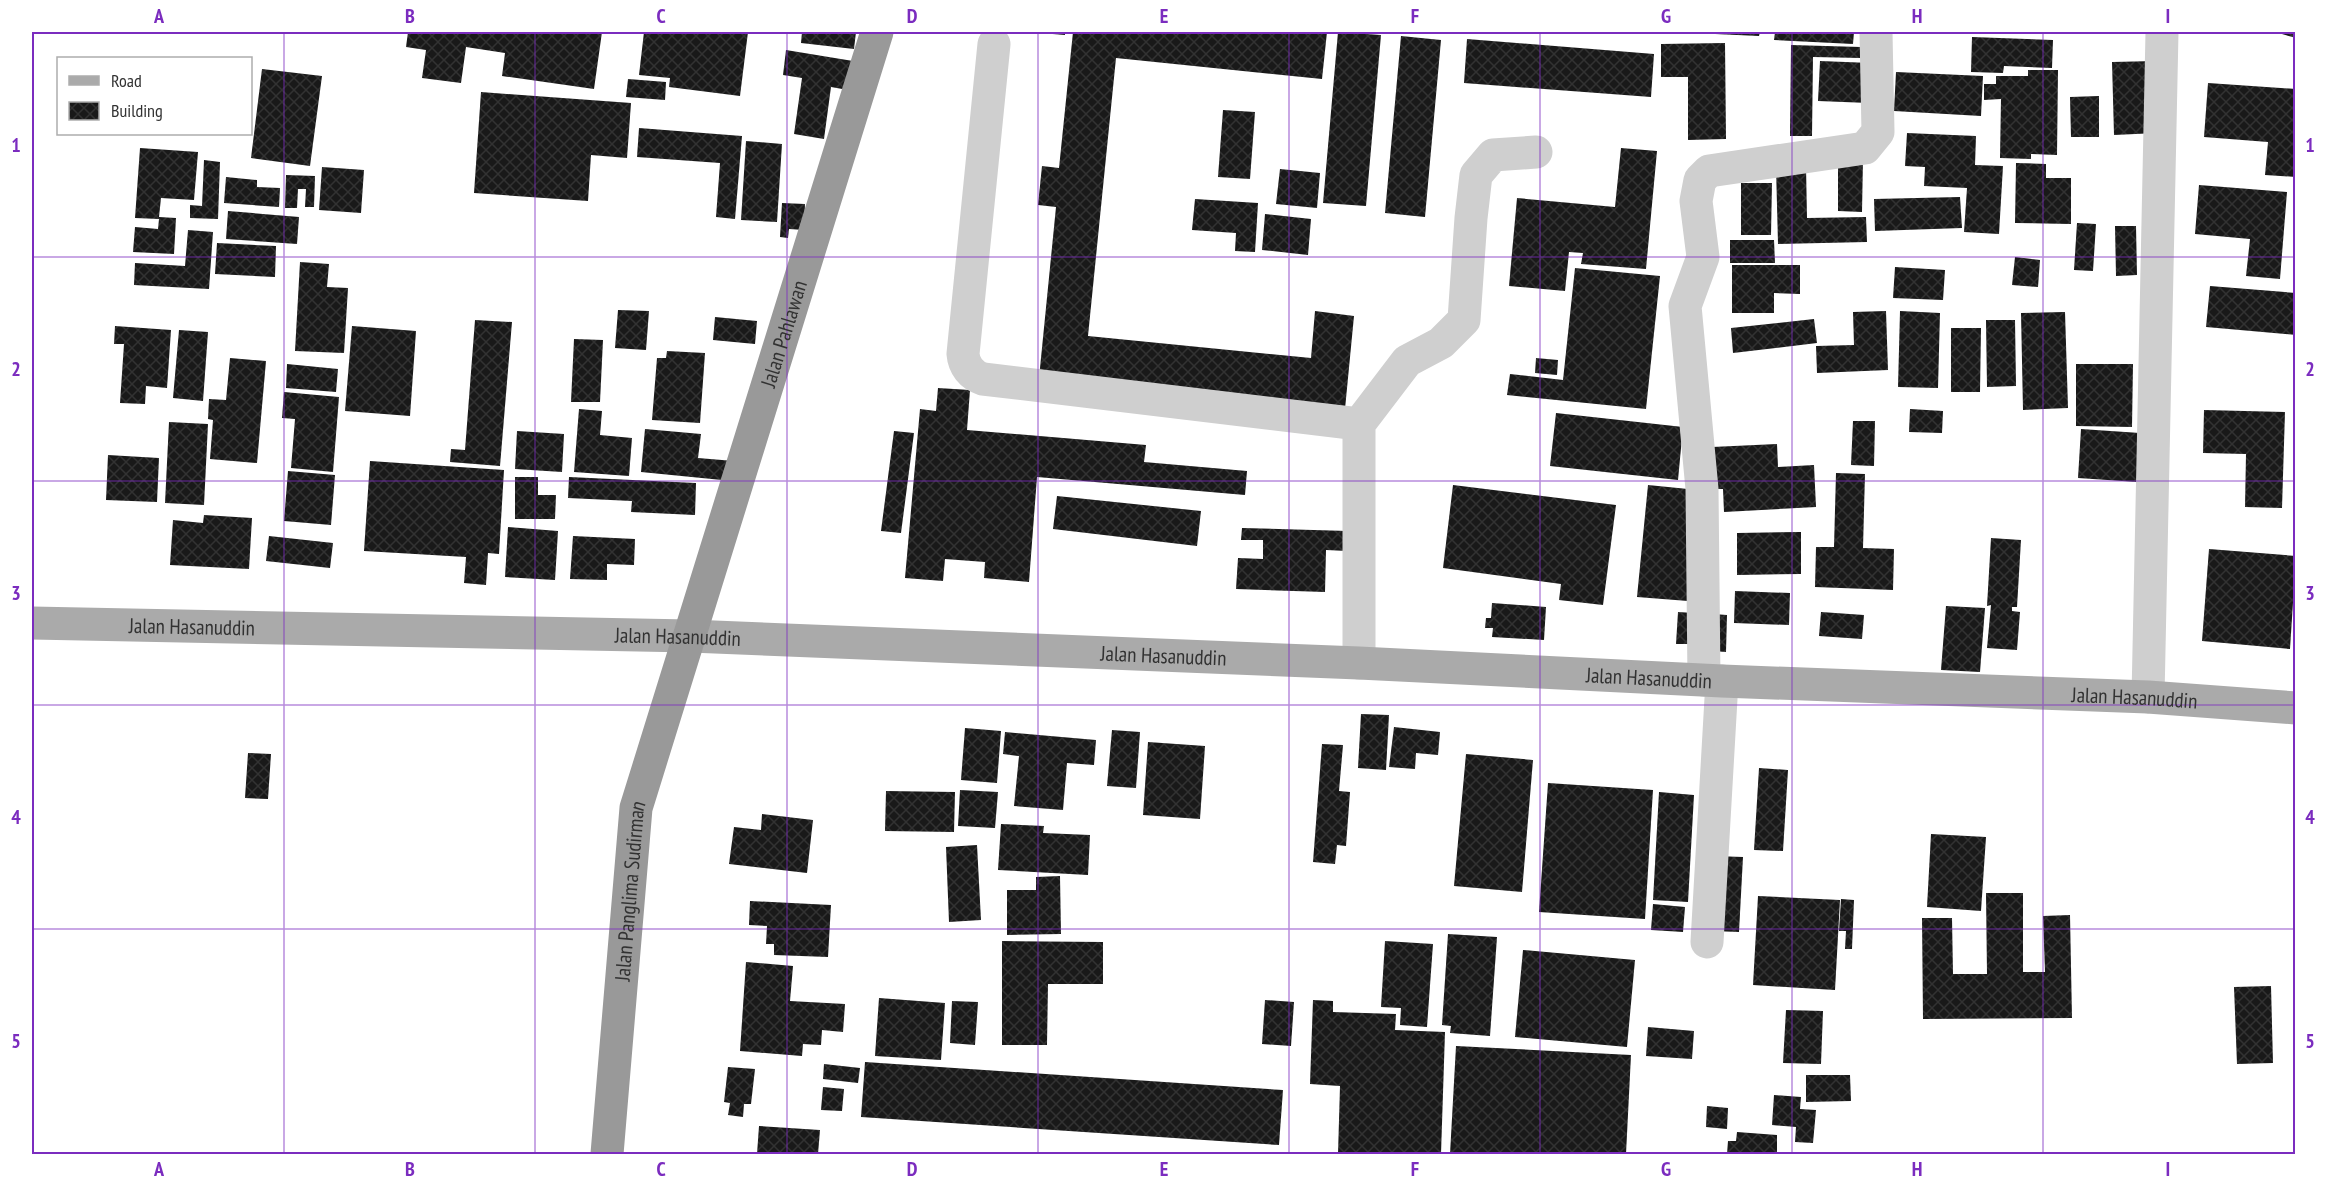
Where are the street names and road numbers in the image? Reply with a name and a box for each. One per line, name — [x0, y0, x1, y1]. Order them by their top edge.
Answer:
street label: Jalan Pahlawan — [754, 277, 813, 391]
street label: Jalan Hasanuddin — [128, 611, 255, 641]
street label: Jalan Hasanuddin — [614, 621, 741, 652]
street label: Jalan Hasanuddin — [1099, 639, 1227, 671]
street label: Jalan Hasanuddin — [1584, 661, 1713, 694]
street label: Jalan Hasanuddin — [2070, 681, 2198, 714]
street label: Jalan Panglima Sudirman — [608, 797, 651, 983]

